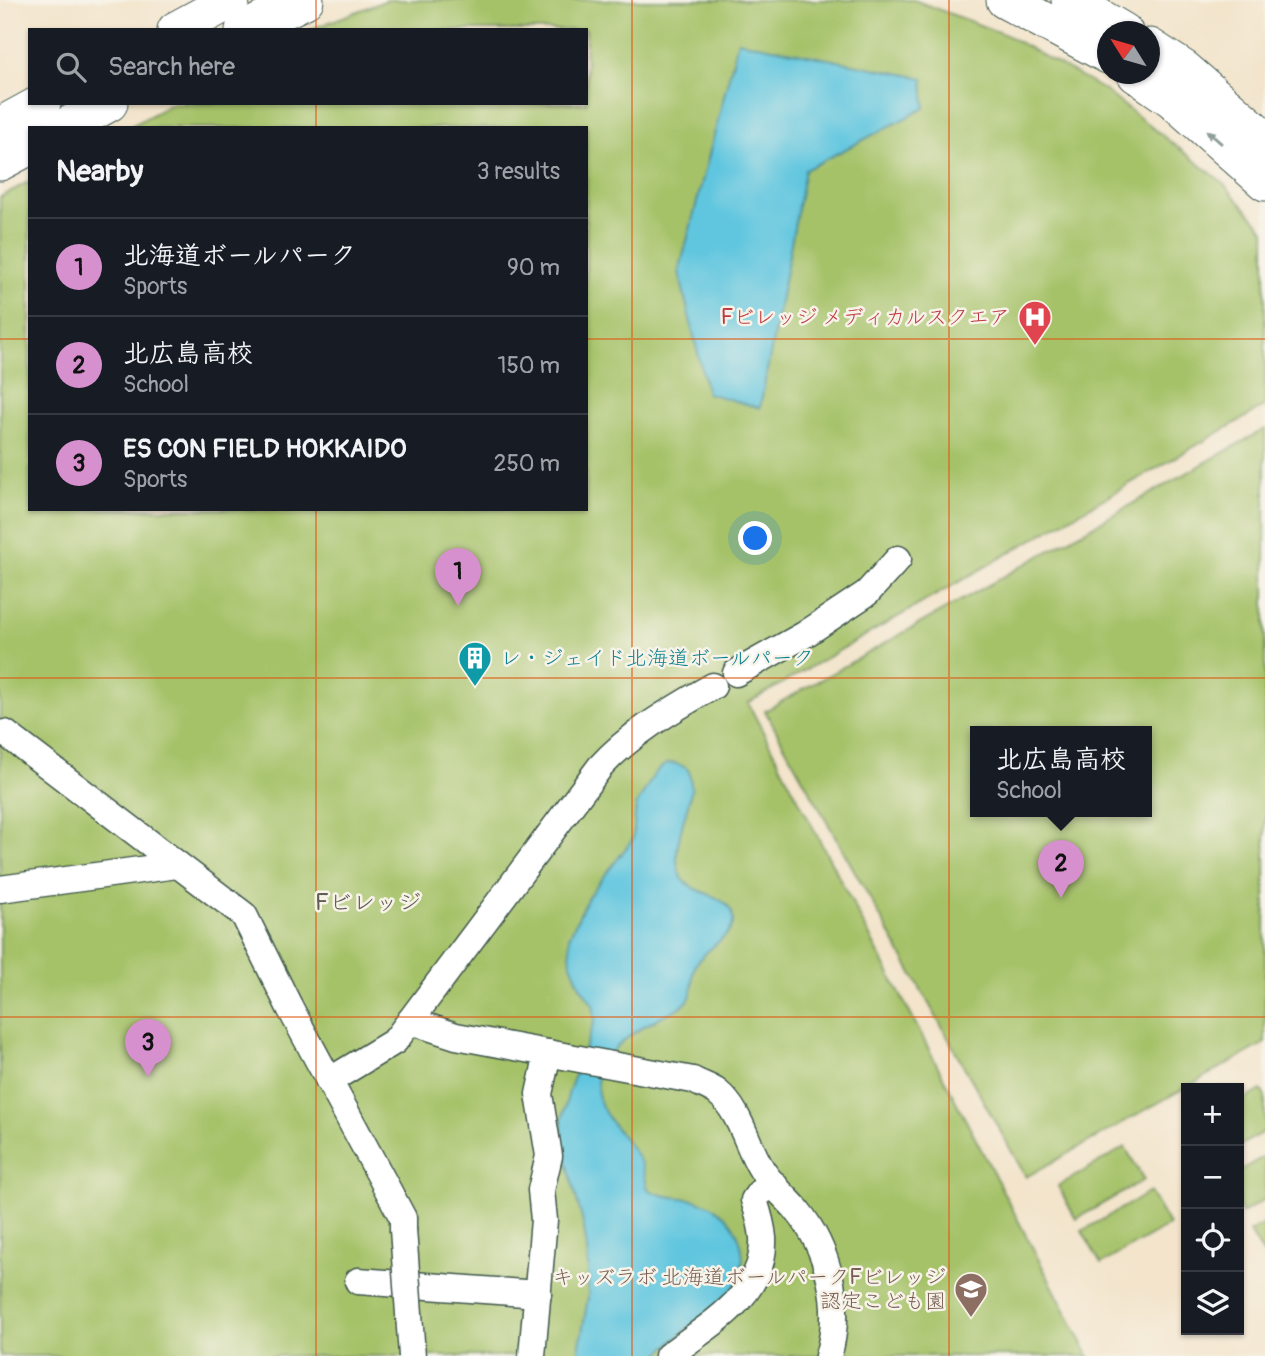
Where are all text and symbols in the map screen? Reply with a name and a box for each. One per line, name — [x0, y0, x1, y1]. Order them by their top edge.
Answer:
north arrow — [1097, 21, 1160, 84]
search box — [28, 28, 588, 105]
icon: search — [52, 48, 90, 86]
text: Search here — [108, 51, 235, 83]
one-way arrow — [1206, 130, 1223, 145]
text: Nearby — [56, 153, 143, 190]
text: 3 results — [477, 157, 560, 186]
text: 北海道ボールパーク — [123, 240, 356, 272]
text: 1 — [75, 253, 84, 282]
text: 90 m — [507, 253, 560, 282]
text: Sports — [123, 272, 187, 301]
hospital icon: Fビレッジ メディカルスクエア — [1016, 298, 1054, 347]
place label: Fビレッジ メディカルスクエア — [721, 304, 1010, 331]
text: 北広島高校 — [123, 338, 253, 370]
text: 2 — [73, 351, 85, 380]
text: 150 m — [497, 351, 560, 380]
text: School — [123, 370, 189, 399]
text: ES CON FIELD HOKKAIDO — [123, 433, 407, 465]
text: 3 — [73, 449, 85, 478]
text: 250 m — [494, 449, 560, 478]
text: Sports — [123, 465, 187, 494]
your location — [738, 521, 772, 555]
pin: 1 — [435, 548, 481, 606]
building icon: レ・ジェイド北海道ボールパーク — [456, 639, 494, 688]
place label: レ・ジェイド北海道ボールパーク — [500, 645, 814, 672]
popup — [970, 726, 1152, 817]
text: 北広島高校 — [996, 744, 1126, 776]
text: School — [996, 776, 1062, 805]
pin: 2 — [1038, 840, 1084, 898]
district label: Fビレッジ — [315, 888, 421, 917]
pin: 3 — [125, 1019, 171, 1077]
map controls — [1181, 1083, 1244, 1335]
button: + — [1181, 1083, 1244, 1146]
button: − — [1181, 1146, 1244, 1209]
button: locate — [1181, 1209, 1244, 1272]
place label: キッズラボ 北海道ボールパークFビレッジ 認定こども園 — [552, 1264, 946, 1315]
school or university icon: キッズラボ 北海道ボールパークFビレッジ 認定こども園 — [952, 1270, 990, 1319]
button: layers — [1181, 1272, 1244, 1335]

